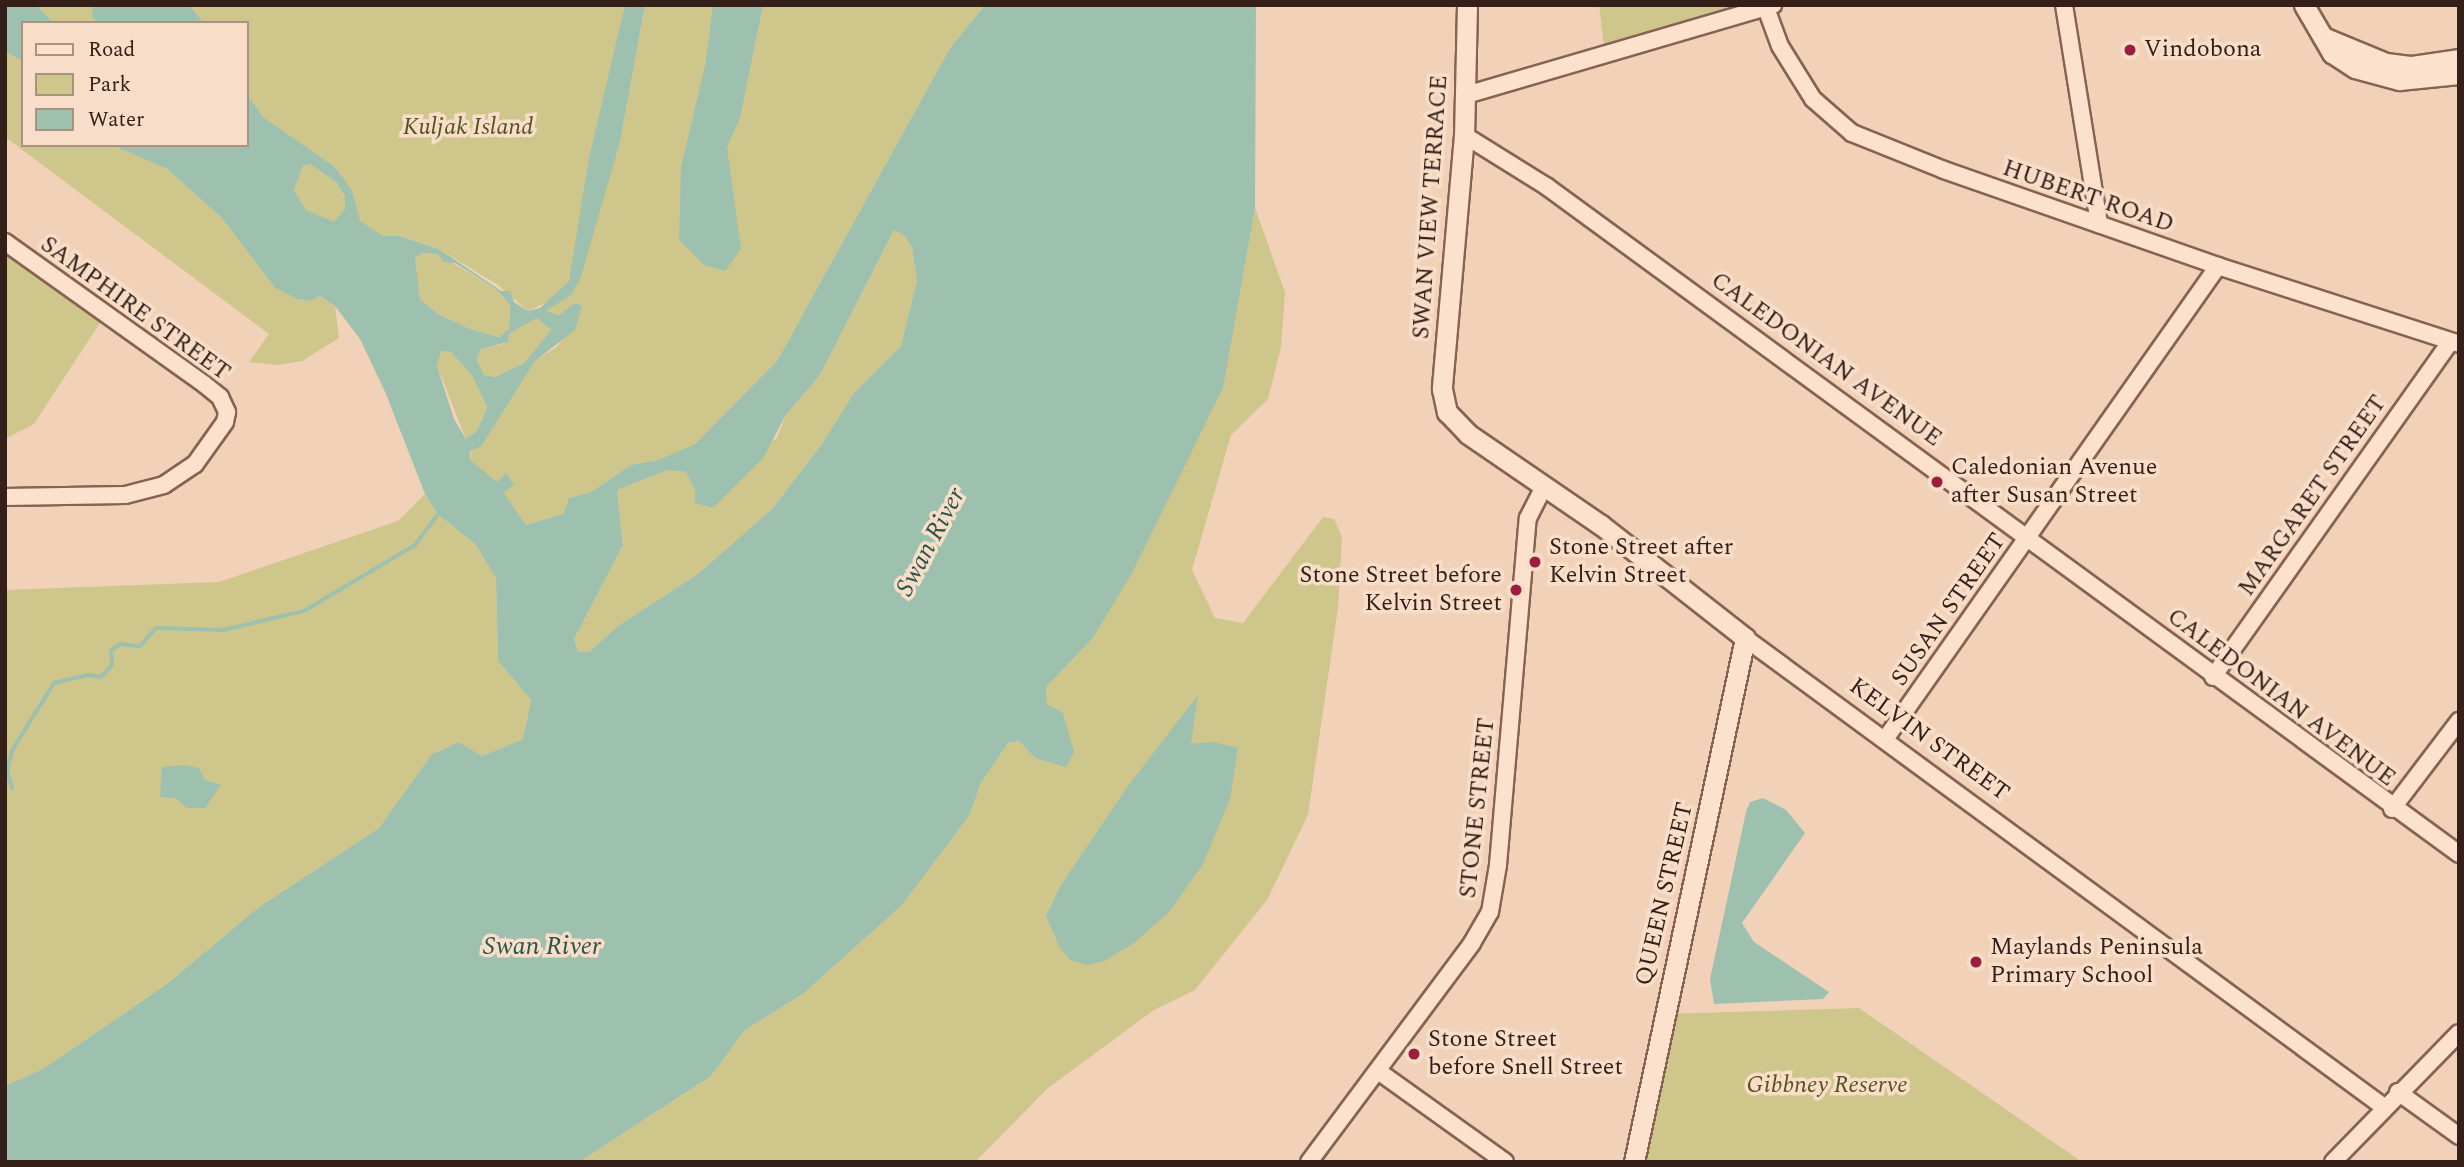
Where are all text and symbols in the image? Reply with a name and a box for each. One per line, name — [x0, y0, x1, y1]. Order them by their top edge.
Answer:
legend — [21, 21, 248, 147]
text: Road — [88, 34, 135, 66]
place label: Vindobona — [2144, 36, 2262, 64]
marker: Vindobona — [2122, 42, 2138, 58]
text: Park — [88, 69, 131, 101]
street label: SWAN VIEW TERRACE — [1407, 74, 1455, 340]
text: Water — [88, 104, 144, 136]
park label: Kuljak Island — [403, 114, 533, 142]
street label: HUBERT ROAD — [1999, 154, 2177, 240]
street label: SAMPHIRE STREET — [35, 231, 235, 387]
street label: CALEDONIAN AVENUE — [1705, 267, 1947, 453]
street label: MARGARET STREET — [2233, 390, 2393, 602]
place label: Caledonian Avenue after Susan Street — [1951, 454, 2157, 510]
marker: Caledonian Avenue after Susan Street — [1929, 474, 1945, 490]
water label: Swan River — [889, 482, 973, 602]
street label: SUSAN STREET — [1886, 528, 2012, 692]
place label: Stone Street after Kelvin Street — [1549, 534, 1733, 590]
marker: Stone Street after Kelvin Street — [1527, 554, 1543, 570]
place label: Stone Street before Kelvin Street — [1300, 562, 1502, 618]
marker: Stone Street before Kelvin Street — [1508, 582, 1524, 598]
street label: CALEDONIAN AVENUE — [2161, 603, 2401, 793]
street label: KELVIN STREET — [1843, 672, 2015, 808]
street label: STONE STREET — [1454, 716, 1502, 900]
street label: QUEEN STREET — [1630, 800, 1700, 988]
water label: Swan River — [483, 931, 601, 963]
place label: Maylands Peninsula Primary School — [1990, 934, 2203, 990]
marker: Maylands Peninsula Primary School — [1968, 954, 1984, 970]
place label: Stone Street before Snell Street — [1428, 1026, 1623, 1082]
marker: Stone Street before Snell Street — [1406, 1046, 1422, 1062]
park label: Gibbney Reserve — [1746, 1072, 1908, 1100]

